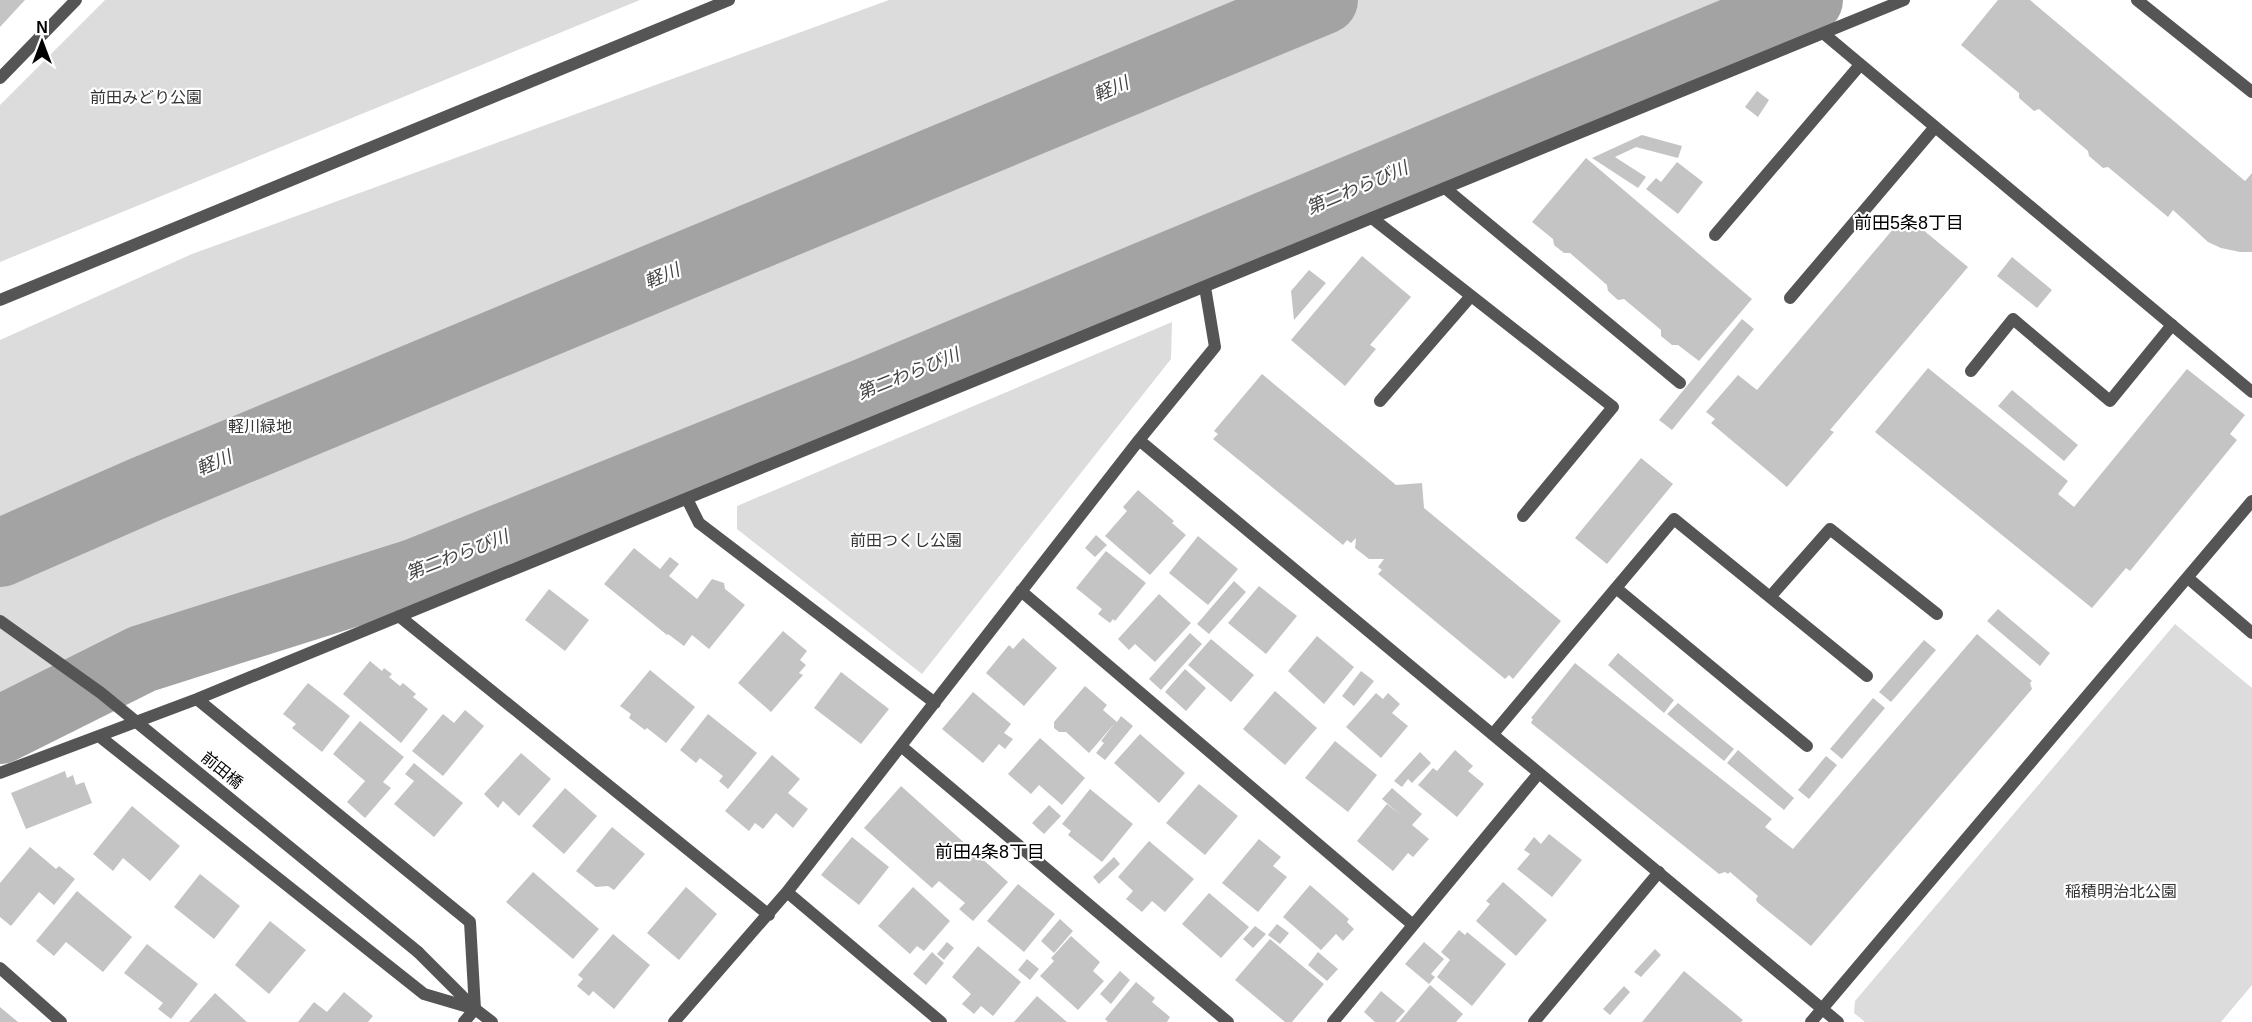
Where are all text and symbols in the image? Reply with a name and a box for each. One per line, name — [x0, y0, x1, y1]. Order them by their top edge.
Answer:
north arrow — [12, 12, 72, 72]
text: N — [36, 19, 48, 36]
water label: 軽川 — [1091, 72, 1133, 105]
park label: 前田みどり公園 — [90, 89, 202, 106]
water label: 第二わらび川 — [1303, 157, 1412, 218]
district label: 前田5条8丁目 — [1854, 213, 1964, 233]
water label: 軽川 — [642, 259, 684, 292]
water label: 第二わらび川 — [854, 344, 964, 404]
park label: 軽川緑地 — [228, 418, 292, 435]
water label: 軽川 — [194, 446, 236, 479]
water label: 第二わらび川 — [403, 526, 513, 584]
park label: 前田つくし公園 — [850, 532, 962, 549]
street label: 前田橋 — [198, 748, 246, 792]
district label: 前田4条8丁目 — [935, 842, 1045, 862]
park label: 稲積明治北公園 — [2065, 883, 2177, 900]

